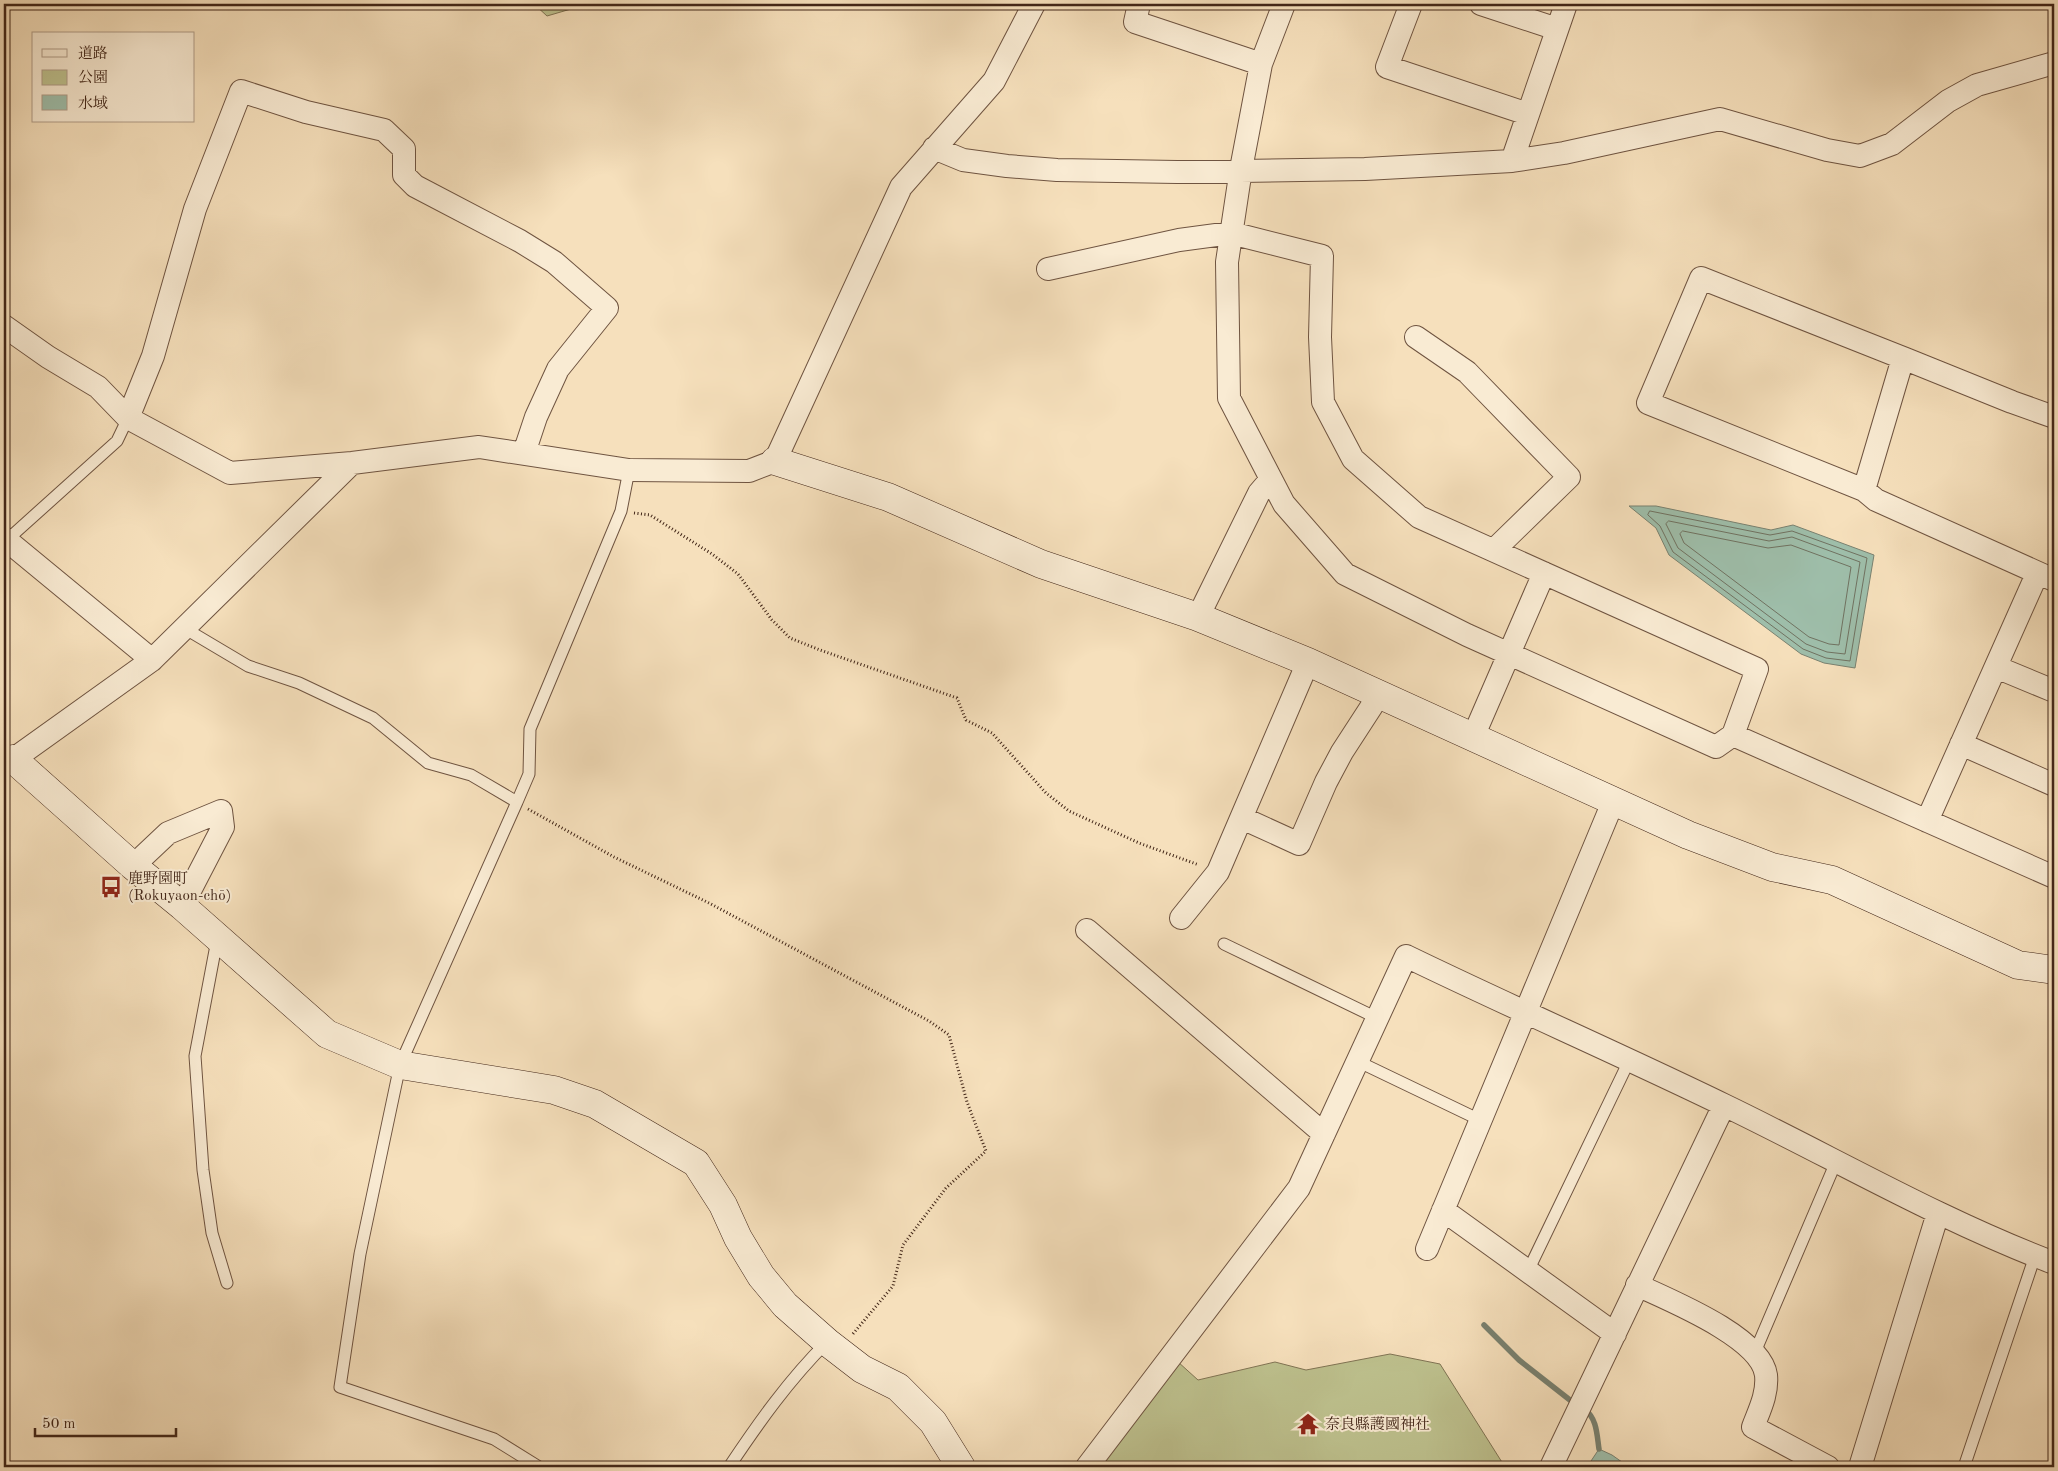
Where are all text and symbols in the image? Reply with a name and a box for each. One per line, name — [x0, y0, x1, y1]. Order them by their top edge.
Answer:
legend — [32, 32, 195, 122]
text: 道路 — [78, 45, 108, 62]
text: 公園 — [78, 69, 108, 86]
text: 水域 — [78, 95, 108, 112]
place label: 鹿野園町 (Rokuyaon-chō) — [128, 870, 231, 904]
bus stop icon: 鹿野園町 (Rokuyaon-chō) — [98, 874, 124, 900]
scale bar — [35, 1406, 176, 1438]
temple icon: 奈良縣護國神社 — [1295, 1411, 1321, 1437]
place label: 奈良縣護國神社 — [1325, 1416, 1430, 1433]
text: 50 m — [42, 1417, 76, 1432]

